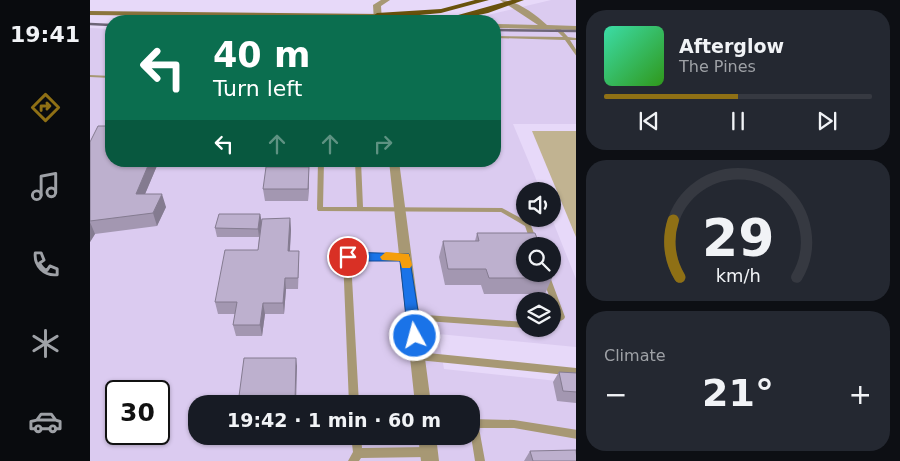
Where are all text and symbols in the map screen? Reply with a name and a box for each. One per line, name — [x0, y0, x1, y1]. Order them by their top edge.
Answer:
text: 19:41 — [10, 22, 80, 47]
icon: left — [130, 35, 195, 100]
text: 40 m — [213, 35, 310, 75]
text: Afterglow — [679, 35, 784, 57]
text: The Pines — [679, 57, 756, 76]
text: Turn left — [213, 76, 302, 101]
icon: directions — [28, 90, 63, 125]
icon: previous — [635, 107, 663, 135]
icon: pause — [724, 107, 752, 135]
icon: next — [813, 107, 841, 135]
icon: left — [210, 130, 238, 158]
icon: ahead — [263, 130, 291, 158]
icon: ahead — [316, 130, 344, 158]
icon: right — [369, 130, 397, 158]
icon: music — [28, 169, 63, 204]
map controls — [516, 182, 561, 337]
button: sound — [516, 182, 561, 227]
text: 29 — [702, 208, 774, 268]
pin — [327, 236, 369, 278]
button: search — [516, 237, 561, 282]
icon: arrive — [334, 243, 362, 271]
icon: phone — [28, 247, 63, 282]
text: km/h — [715, 265, 761, 286]
button: layers — [516, 292, 561, 337]
position arrow — [388, 309, 440, 361]
icon: climate — [28, 326, 63, 361]
text: Climate — [604, 346, 666, 365]
text: 21° — [702, 371, 774, 415]
text: − — [604, 378, 627, 411]
text: + — [849, 378, 872, 411]
speed limit sign: 30 — [105, 380, 170, 445]
icon: car — [28, 404, 63, 439]
text: 19:42 · 1 min · 60 m — [227, 409, 441, 431]

